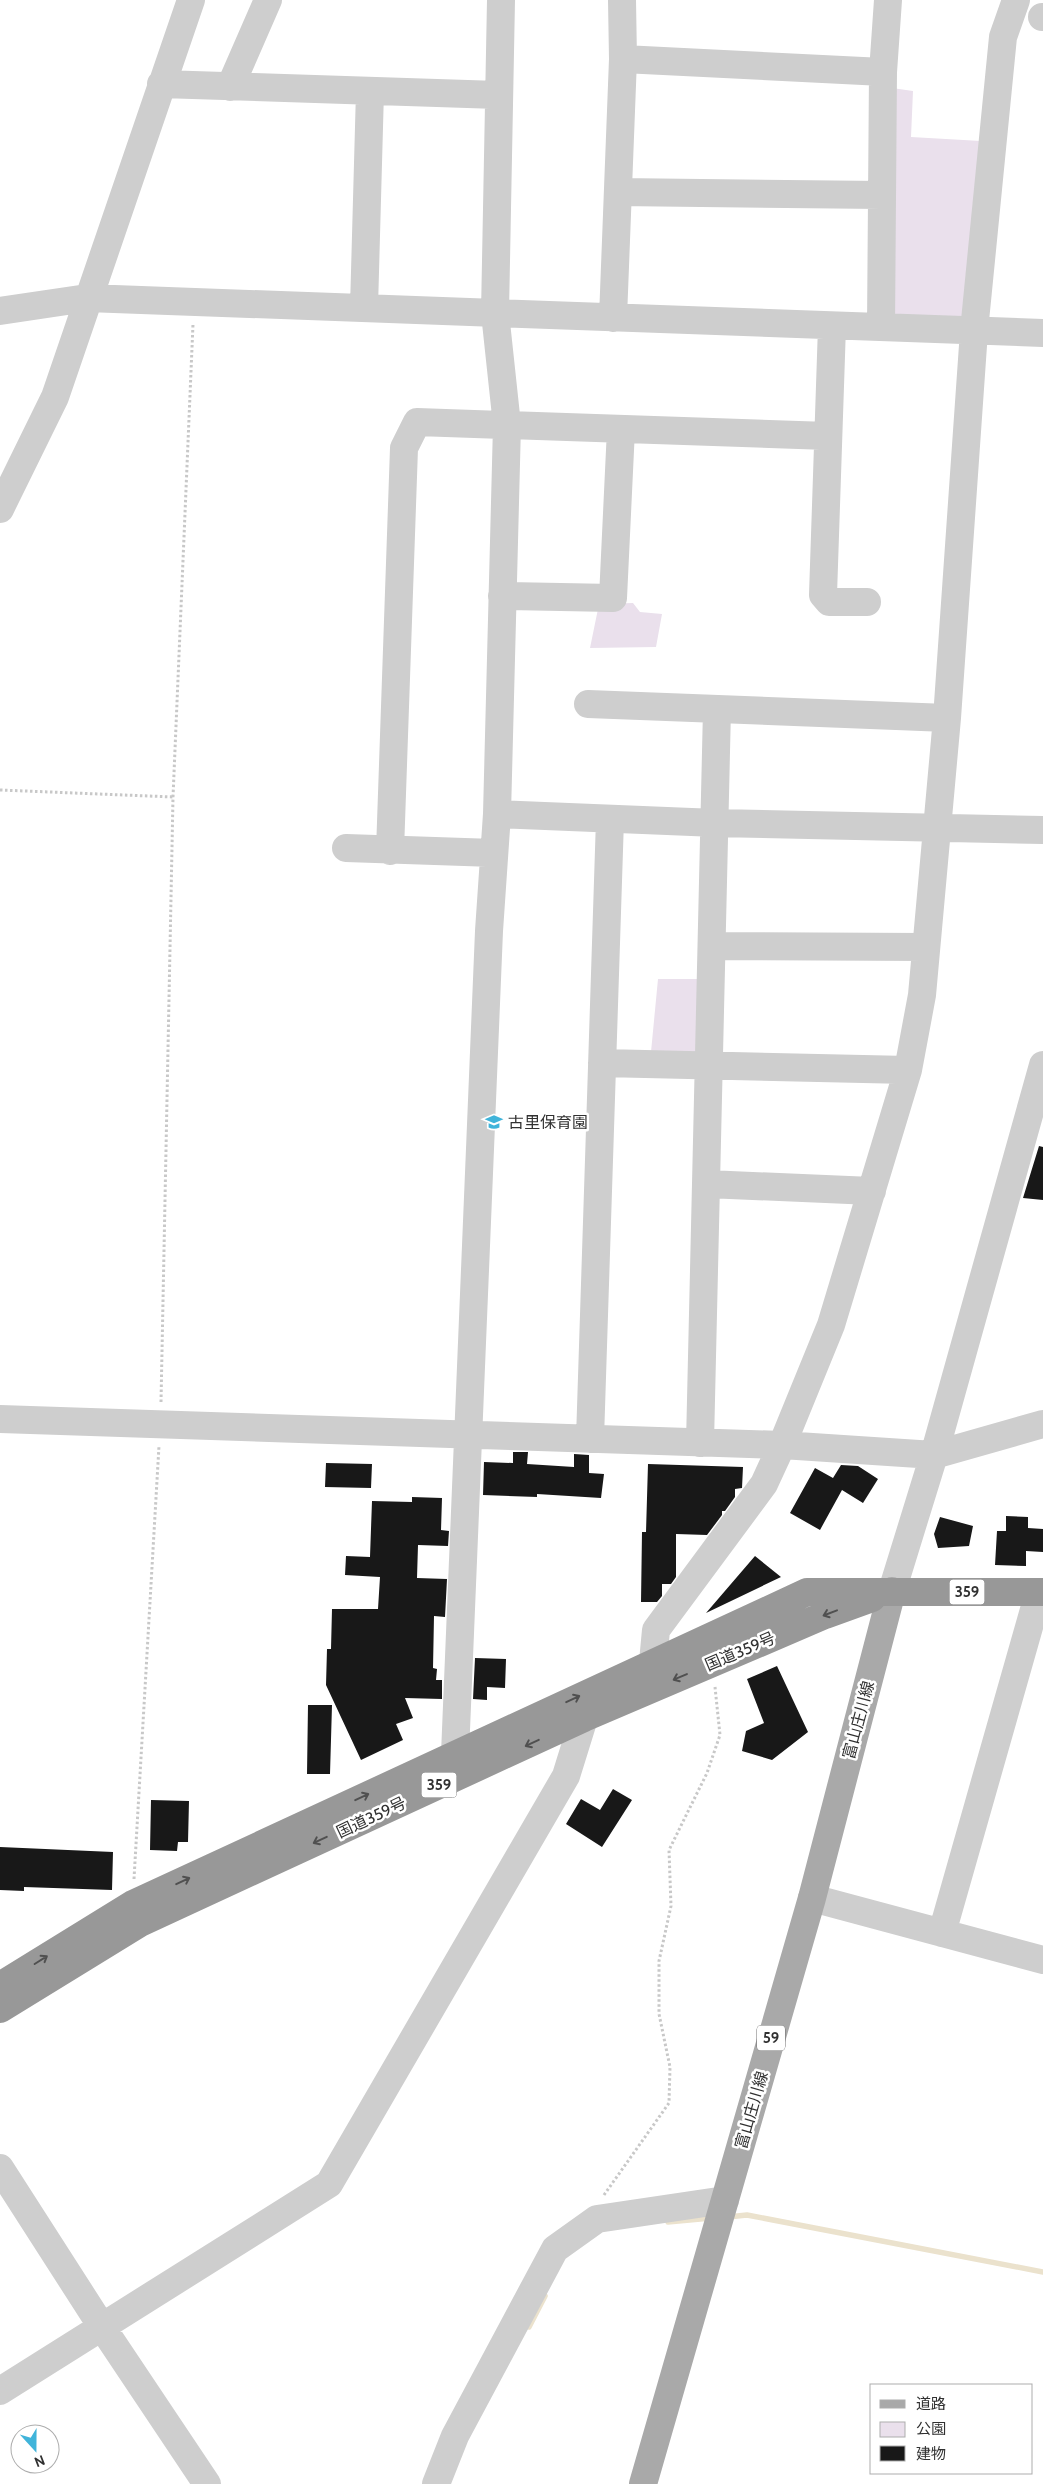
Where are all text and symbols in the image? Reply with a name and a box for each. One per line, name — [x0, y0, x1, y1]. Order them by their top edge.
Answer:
school or university icon: 古里保育園 — [484, 1112, 504, 1132]
place label: 古里保育園 — [508, 1113, 588, 1132]
road number: 359 — [950, 1580, 984, 1604]
one-way arrow — [822, 1609, 838, 1618]
street label: 国道359号 — [702, 1628, 778, 1675]
one-way arrow — [673, 1672, 688, 1682]
street label: 富山庄川線 — [839, 1679, 878, 1761]
one-way arrow — [565, 1694, 580, 1704]
one-way arrow — [524, 1738, 539, 1748]
road number: 359 — [422, 1772, 456, 1798]
one-way arrow — [354, 1792, 369, 1802]
street label: 国道359号 — [333, 1793, 409, 1842]
one-way arrow — [313, 1835, 328, 1845]
one-way arrow — [175, 1876, 190, 1885]
one-way arrow — [34, 1955, 48, 1965]
road number: 59 — [757, 2026, 785, 2050]
street label: 富山庄川線 — [731, 2069, 772, 2151]
legend — [870, 2384, 1033, 2474]
text: 道路 — [916, 2395, 946, 2413]
text: 公園 — [916, 2420, 946, 2438]
north arrow — [10, 2424, 60, 2474]
text: 建物 — [916, 2445, 946, 2463]
text: N — [32, 2451, 48, 2471]

